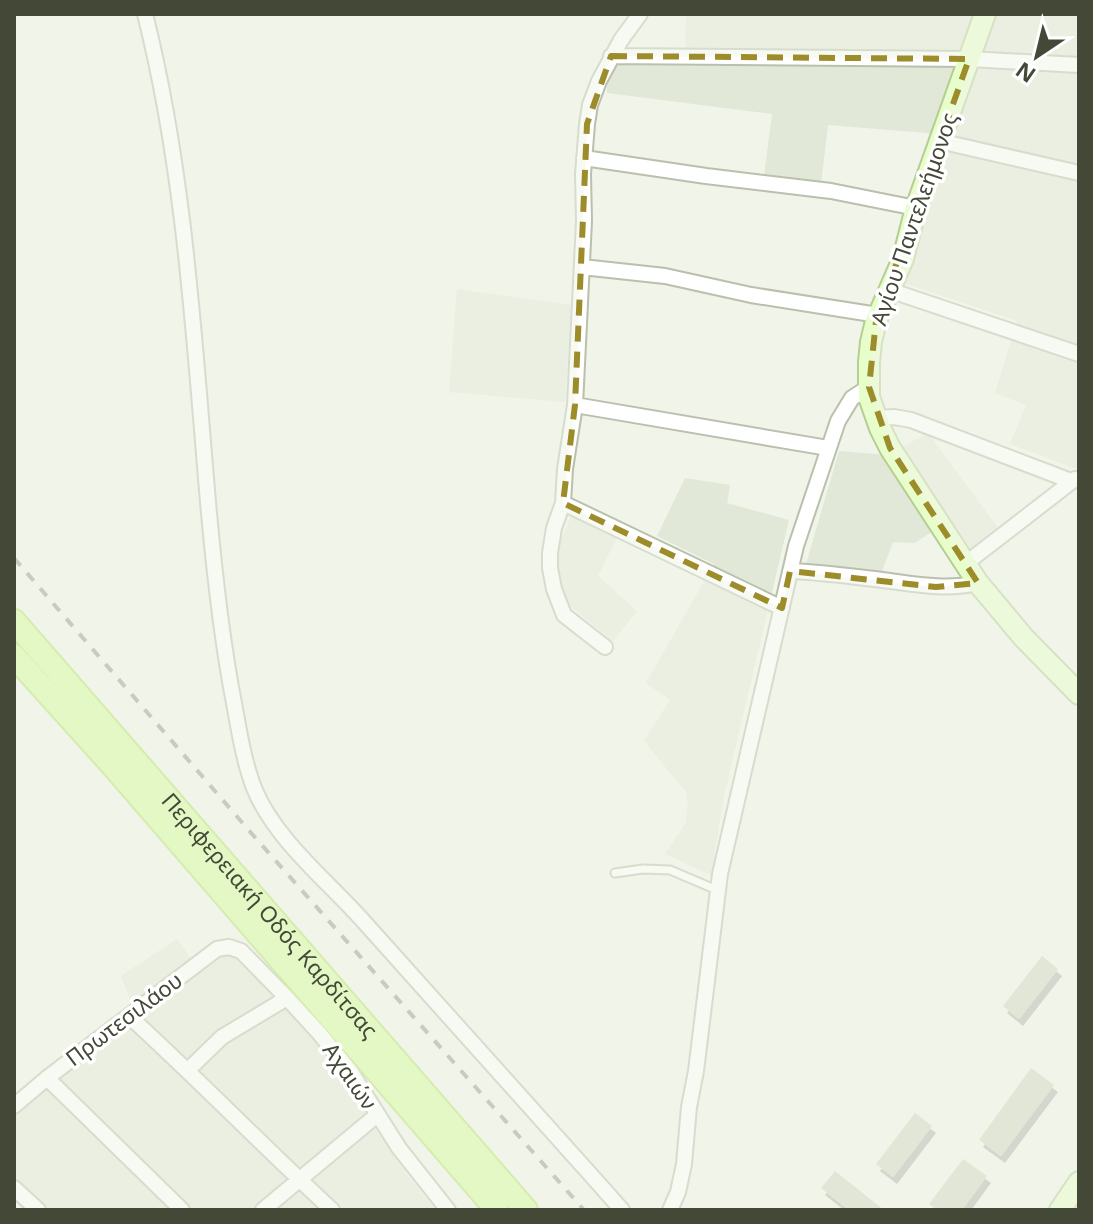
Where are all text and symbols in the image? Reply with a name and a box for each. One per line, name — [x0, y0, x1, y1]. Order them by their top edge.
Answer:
north arrow — [997, 16, 1077, 96]
text: N — [1009, 56, 1041, 91]
street label: Αγίου Παντελεήμονος — [863, 108, 964, 329]
street label: Περιφερειακή Οδός Καρδίτσας — [156, 786, 385, 1044]
street label: Πρωτεσιλάου — [59, 964, 188, 1072]
street label: Αχαιών — [317, 1036, 385, 1115]

